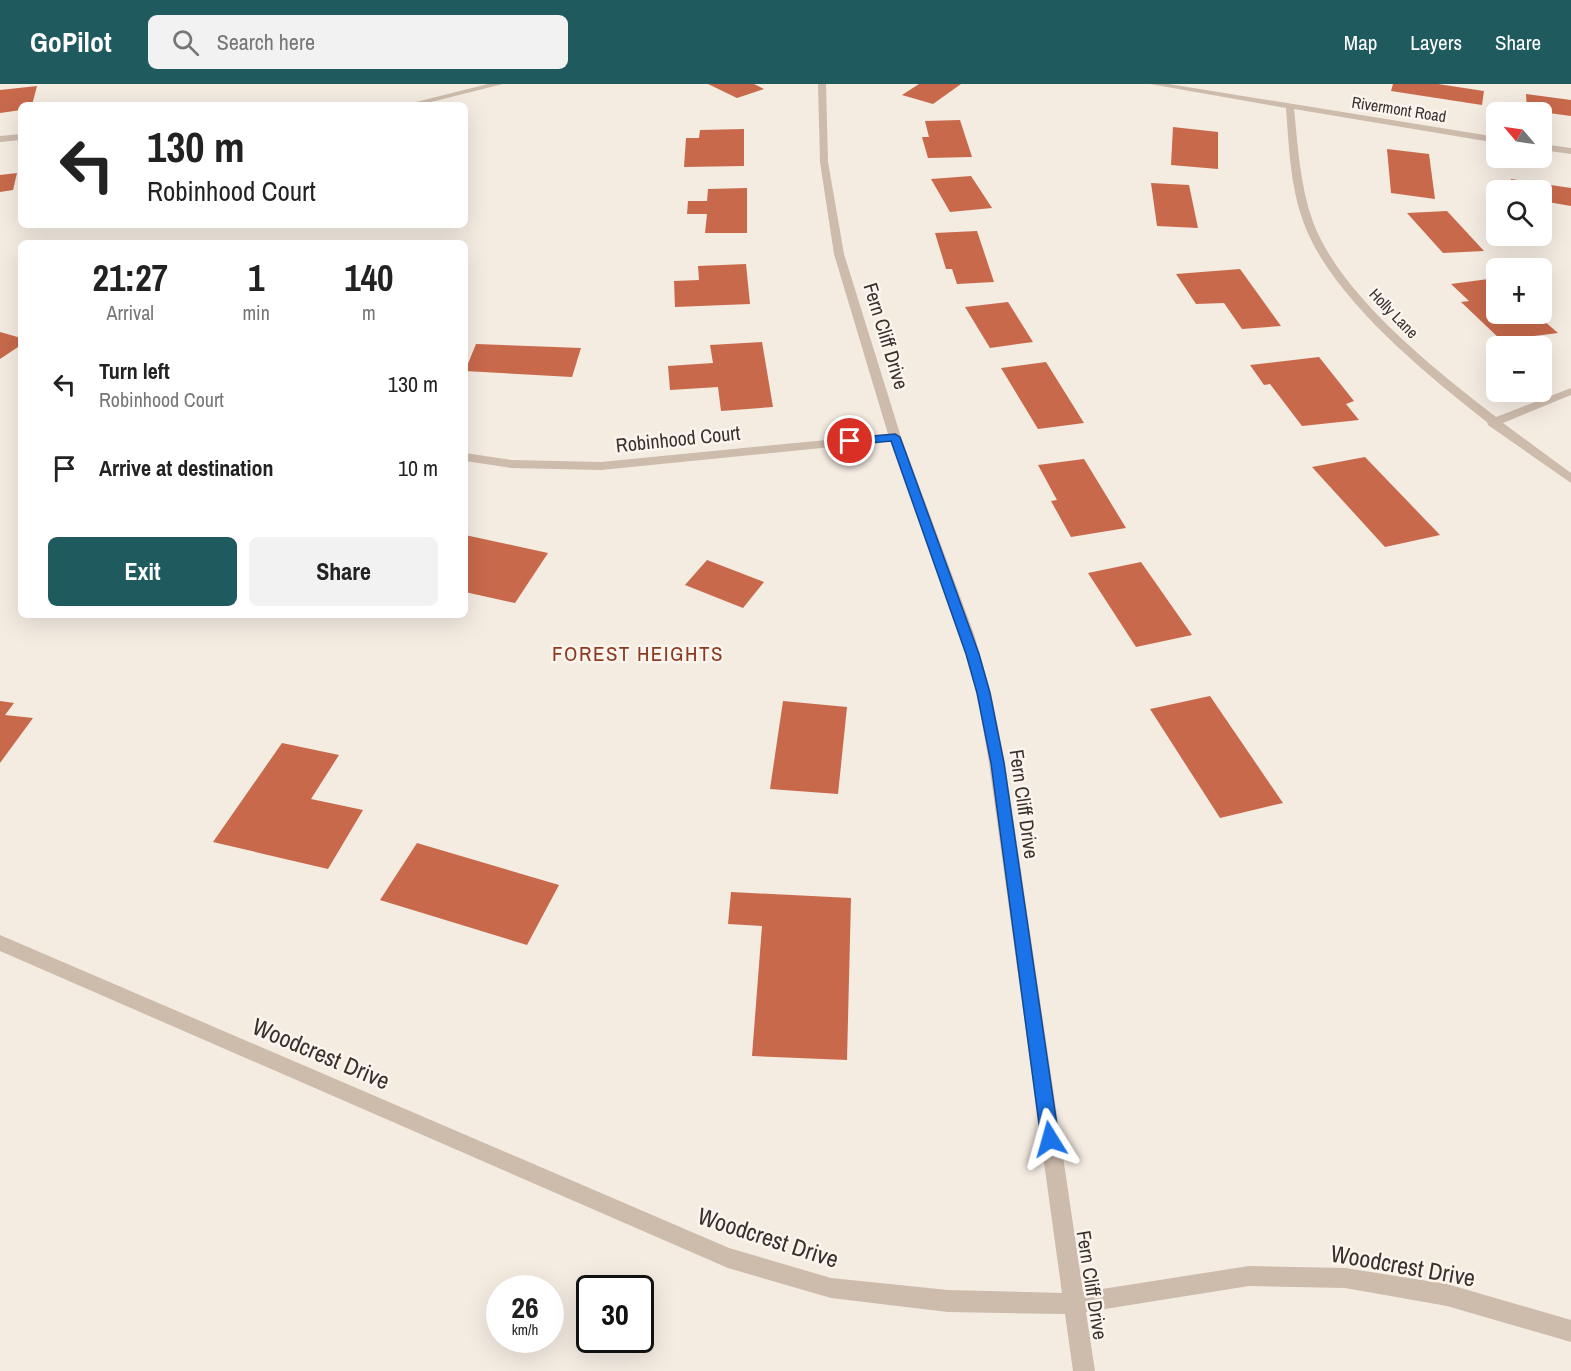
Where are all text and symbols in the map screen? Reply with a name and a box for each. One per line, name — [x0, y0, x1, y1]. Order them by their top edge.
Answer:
search box — [148, 15, 568, 69]
text: GoPilot — [30, 23, 112, 61]
icon: search — [169, 26, 202, 59]
text: Search here — [217, 27, 315, 57]
text: Map — [1344, 28, 1377, 57]
text: Layers — [1410, 28, 1462, 57]
text: Share — [1495, 28, 1541, 57]
street label: Rivermont Road — [1350, 91, 1448, 127]
north arrow — [1486, 102, 1552, 168]
map controls — [1486, 102, 1552, 402]
text: 130 m — [147, 119, 245, 175]
icon: left — [48, 126, 126, 204]
text: Robinhood Court — [147, 173, 316, 209]
button: search — [1486, 180, 1552, 246]
text: 21:27 — [92, 254, 168, 302]
text: 1 — [248, 254, 264, 302]
text: 140 — [344, 254, 394, 302]
button: + — [1486, 258, 1552, 324]
street label: Fern Cliff Drive — [857, 279, 915, 392]
street label: Holly Lane — [1365, 283, 1423, 343]
text: Arrival — [107, 299, 154, 326]
text: min — [242, 299, 270, 326]
text: m — [362, 299, 376, 326]
button: − — [1486, 336, 1552, 402]
text: Turn left — [99, 356, 170, 386]
icon: left — [48, 368, 81, 401]
text: 130 m — [388, 369, 438, 399]
text: Robinhood Court — [99, 386, 224, 413]
pin — [824, 415, 875, 466]
street label: Robinhood Court — [614, 419, 742, 458]
icon: arrive — [833, 424, 866, 457]
icon: arrive — [48, 452, 81, 485]
text: Arrive at destination — [99, 453, 273, 483]
text: 10 m — [398, 453, 438, 483]
button: Exit — [48, 537, 237, 606]
button: Share — [249, 537, 438, 606]
district label: FOREST HEIGHTS — [552, 639, 724, 668]
street label: Fern Cliff Drive — [1003, 748, 1046, 860]
street label: Woodcrest Drive — [248, 1010, 395, 1096]
position arrow — [1018, 1107, 1082, 1171]
street label: Woodcrest Drive — [694, 1199, 843, 1275]
street label: Fern Cliff Drive — [1071, 1228, 1114, 1341]
street label: Woodcrest Drive — [1328, 1237, 1478, 1293]
speed limit sign: 30 — [576, 1275, 654, 1353]
text: 26 — [511, 1287, 539, 1327]
text: km/h — [512, 1319, 538, 1340]

